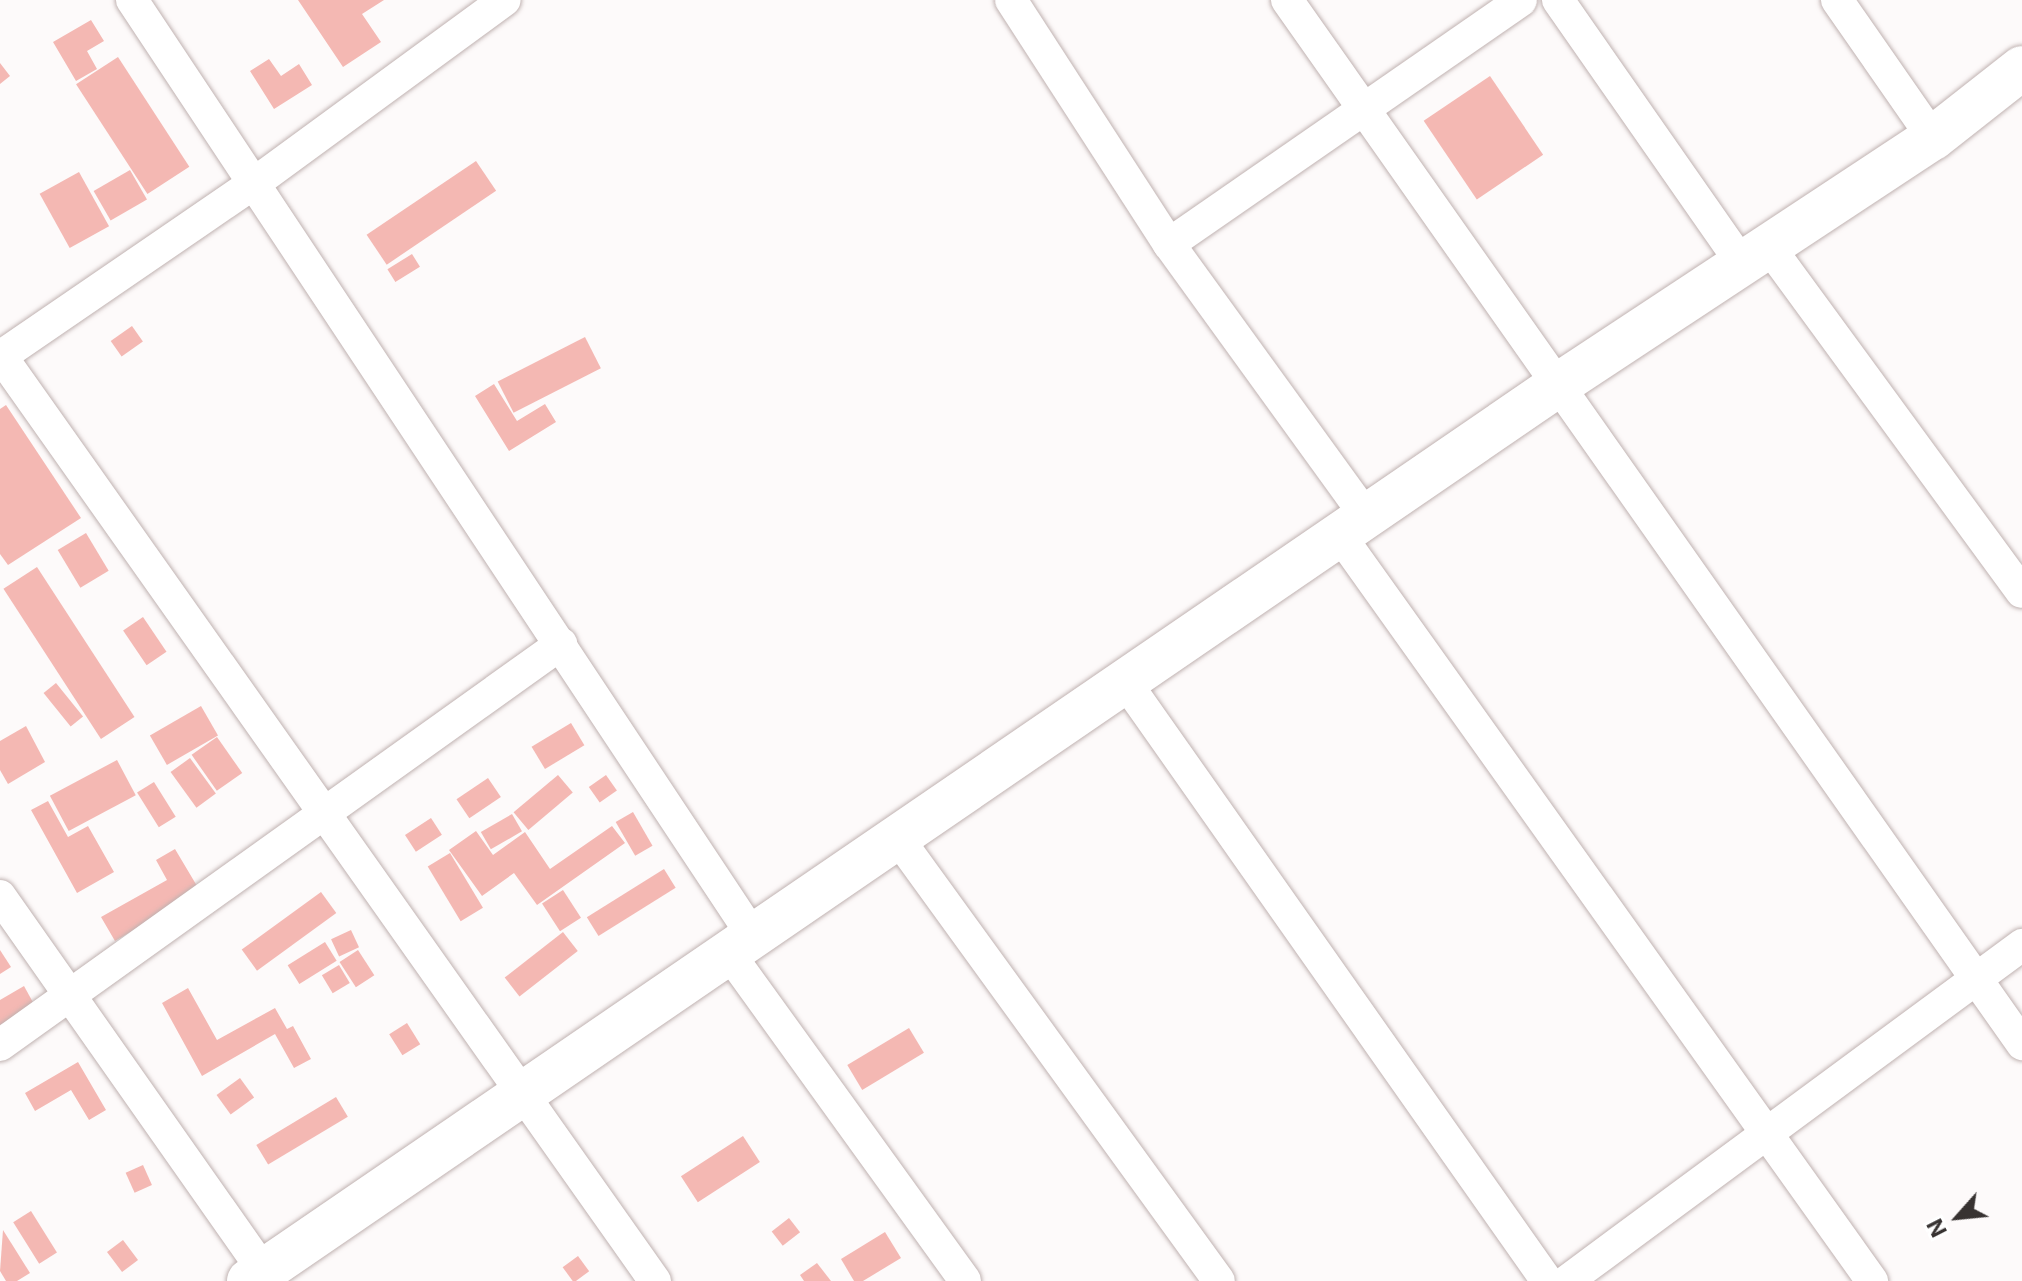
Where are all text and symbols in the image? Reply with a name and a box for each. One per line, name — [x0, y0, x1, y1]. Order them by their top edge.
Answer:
north arrow — [1918, 1177, 1998, 1257]
text: N — [1921, 1215, 1952, 1241]

